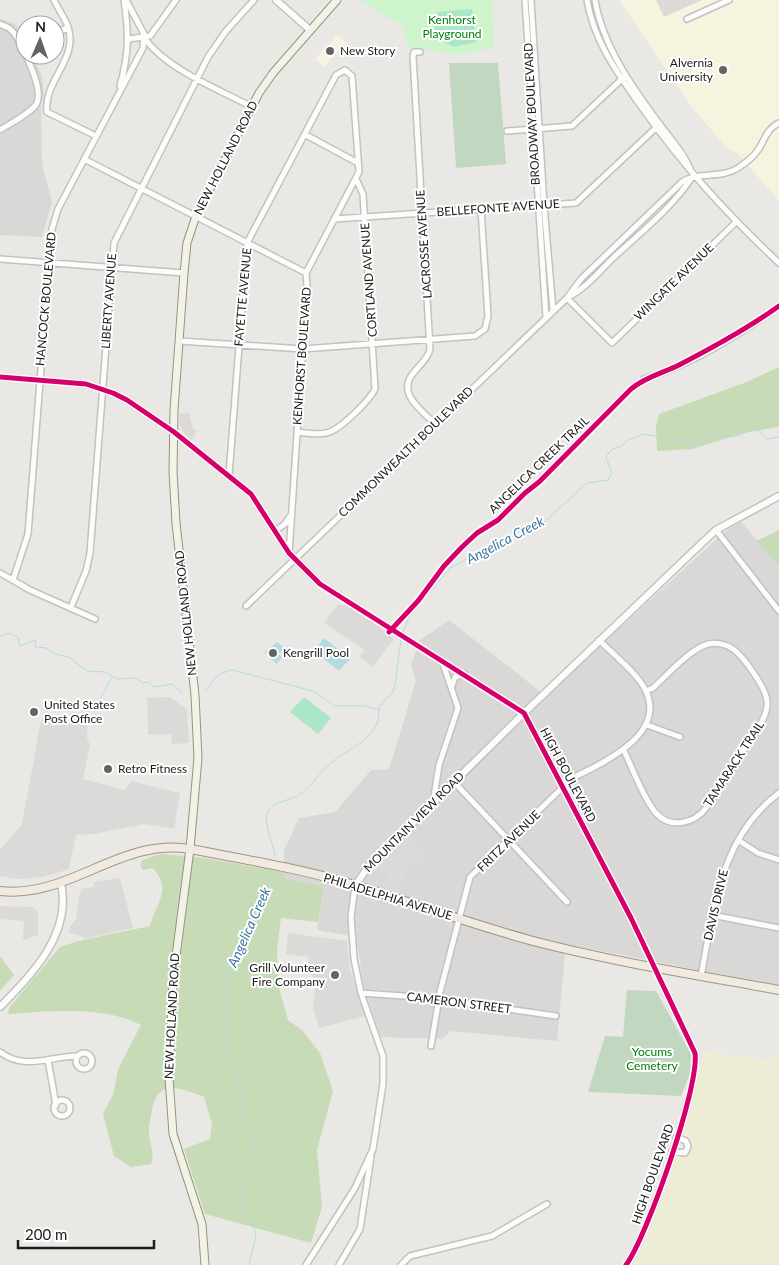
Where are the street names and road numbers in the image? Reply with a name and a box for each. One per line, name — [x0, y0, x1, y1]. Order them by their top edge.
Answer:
street label: BROADWAY BOULEVARD — [520, 42, 543, 186]
street label: NEW HOLLAND ROAD — [190, 98, 261, 217]
street label: LACROSSE AVENUE — [412, 189, 435, 299]
street label: BELLEFONTE AVENUE — [436, 196, 560, 219]
street label: CORTLAND AVENUE — [357, 222, 380, 338]
street label: HANCOCK BOULEVARD — [32, 231, 59, 367]
street label: WINGATE AVENUE — [631, 240, 717, 324]
street label: FAYETTE AVENUE — [231, 247, 254, 347]
street label: LIBERTY AVENUE — [98, 253, 119, 349]
street label: KENHORST BOULEVARD — [289, 287, 314, 425]
street label: COMMONWEALTH BOULEVARD — [335, 383, 476, 520]
street label: ANGELICA CREEK TRAIL — [485, 413, 592, 516]
street label: NEW HOLLAND ROAD — [171, 550, 200, 677]
street label: TAMARACK TRAIL — [700, 718, 767, 810]
street label: HIGH BOULEVARD — [537, 725, 600, 825]
street label: MOUNTAIN VIEW ROAD — [360, 768, 467, 875]
street label: FRITZ AVENUE — [474, 807, 543, 875]
street label: DAVIS DRIVE — [700, 868, 731, 942]
street label: PHILADELPHIA AVENUE — [322, 870, 454, 923]
street label: NEW HOLLAND ROAD — [161, 953, 182, 1079]
street label: CAMERON STREET — [406, 989, 512, 1016]
street label: HIGH BOULEVARD — [628, 1122, 677, 1226]

